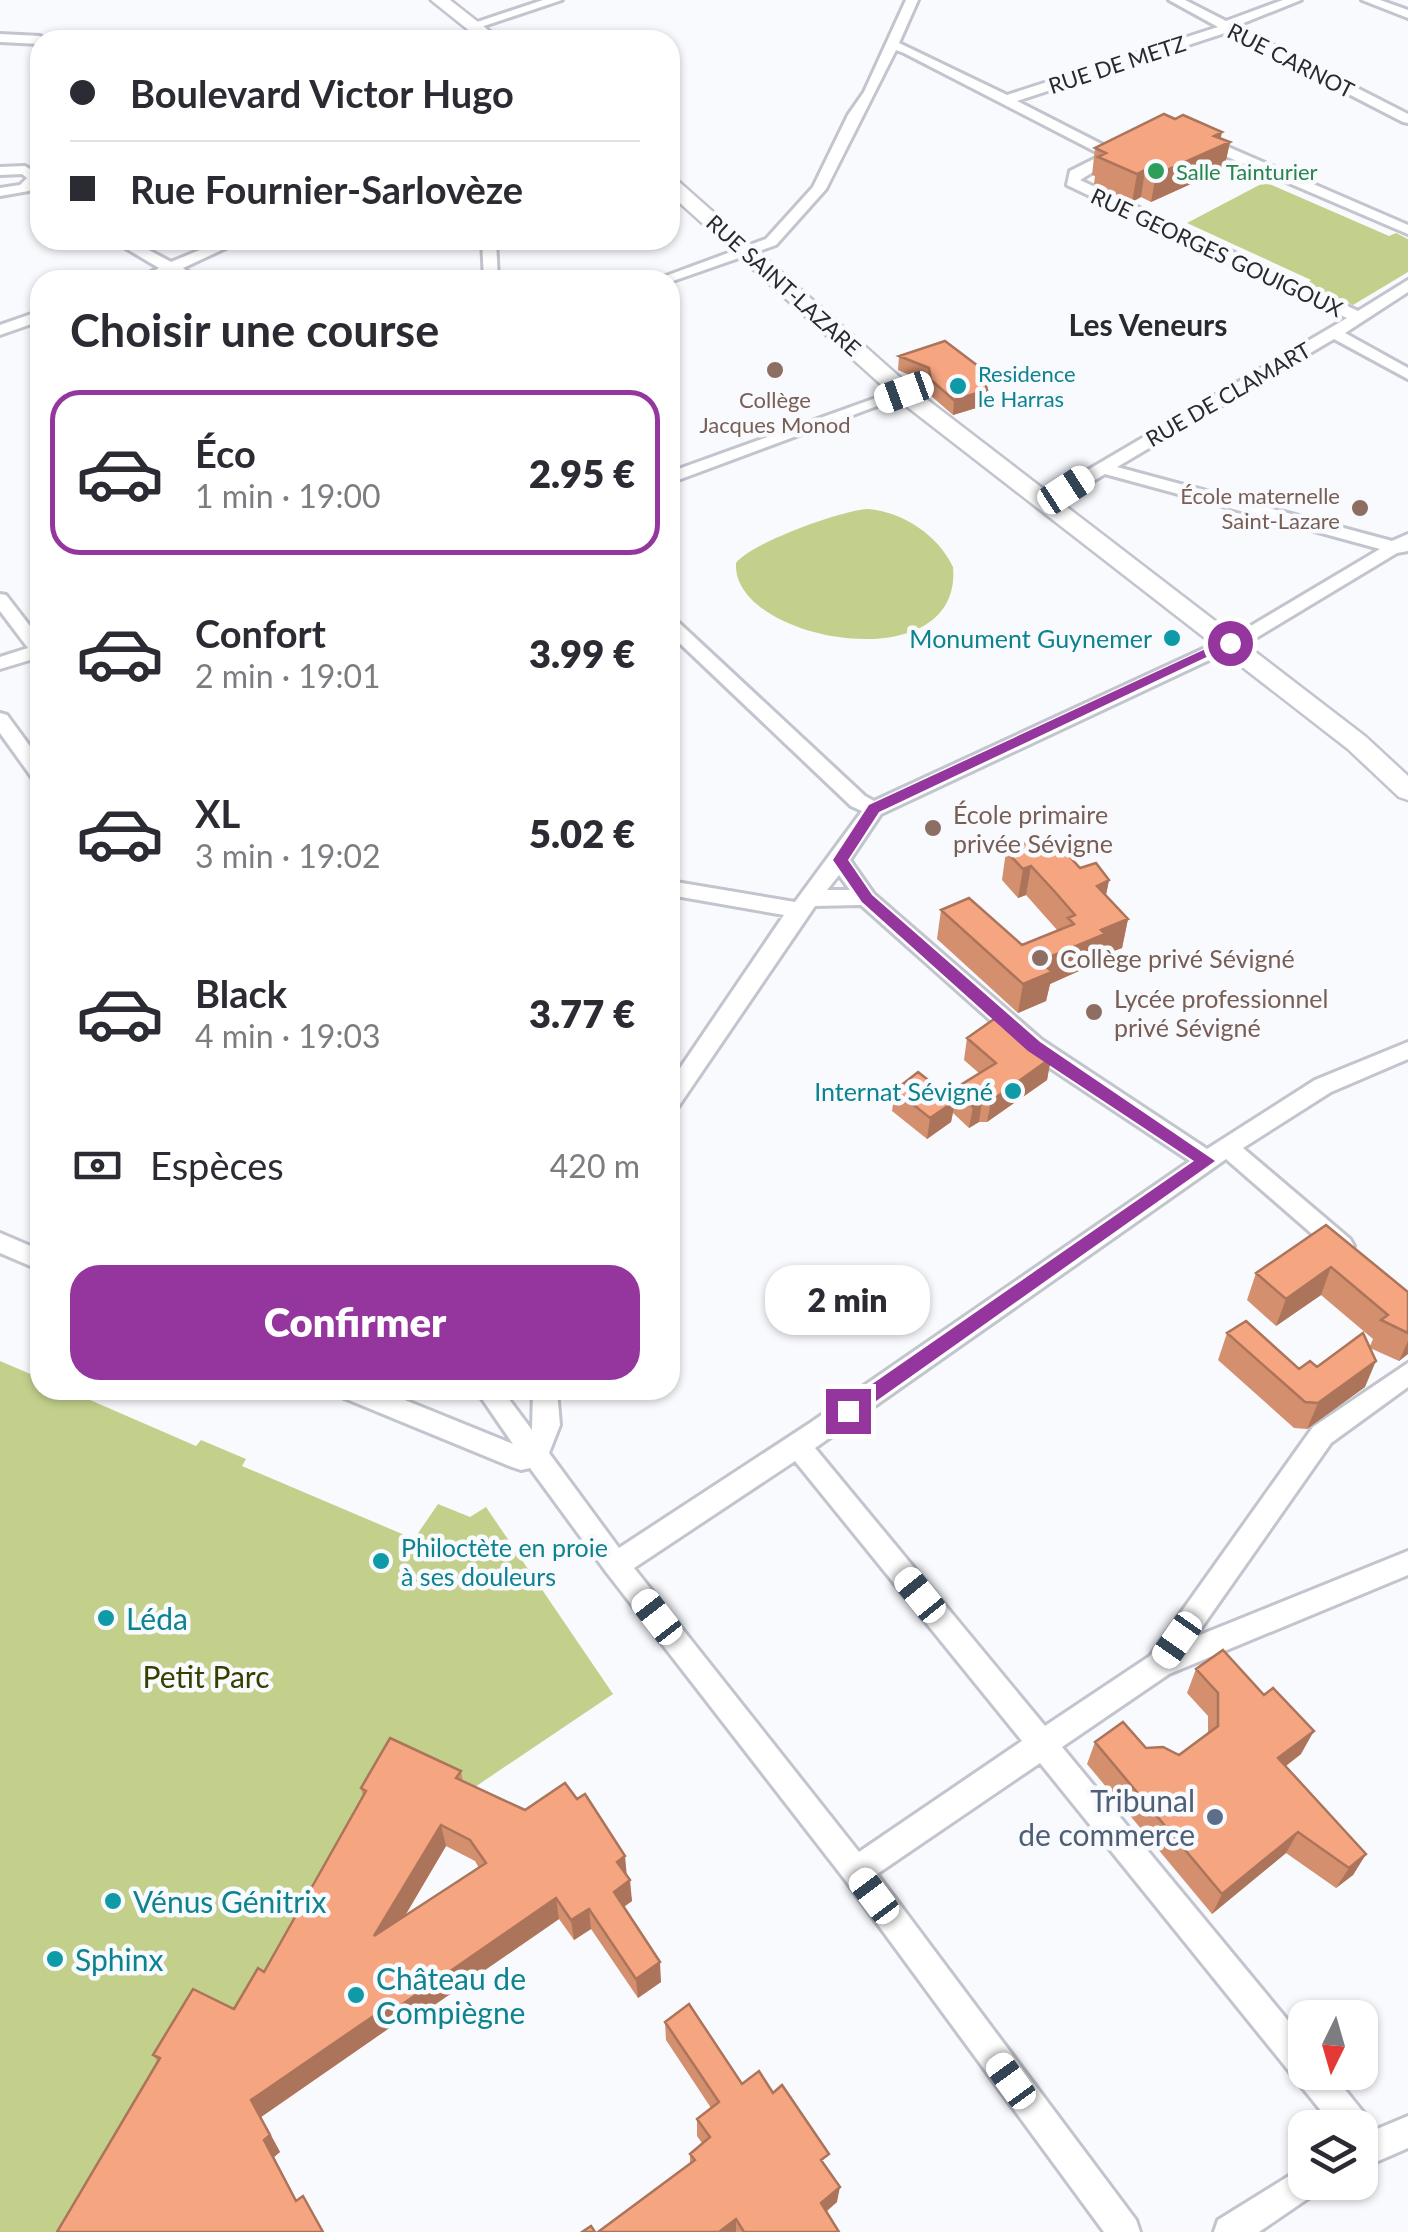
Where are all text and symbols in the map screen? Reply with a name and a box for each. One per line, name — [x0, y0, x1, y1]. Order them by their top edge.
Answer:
street label: RUE CARNOT — [1223, 17, 1359, 103]
street label: RUE DE METZ — [1045, 29, 1189, 99]
text: Boulevard Victor Hugo — [130, 70, 514, 116]
place label: Salle Tainturier — [1176, 158, 1318, 185]
marker: Salle Tainturier — [1145, 160, 1167, 182]
text: Rue Fournier-Sarlovèze — [130, 166, 523, 212]
street label: RUE GEORGES GOUIGOUX — [1087, 182, 1348, 323]
street label: RUE SAINT-LAZARE — [701, 209, 867, 361]
text: Choisir une course — [70, 303, 439, 357]
district label: Les Veneurs — [1069, 306, 1227, 342]
street label: RUE DE CLAMART — [1141, 336, 1315, 452]
marker: Collège Jacques Monod — [764, 359, 786, 381]
place label: Residence le Harras — [978, 360, 1076, 412]
car — [871, 368, 937, 416]
marker: Residence le Harras — [947, 375, 969, 397]
place label: Collège Jacques Monod — [699, 386, 851, 438]
icon: car — [75, 428, 165, 518]
text: Éco — [195, 430, 256, 476]
text: 2.95 € — [529, 450, 635, 496]
car — [1033, 461, 1099, 519]
text: 1 min · 19:00 — [195, 476, 381, 515]
place label: École maternelle Saint-Lazare — [1180, 482, 1340, 534]
marker: École maternelle Saint-Lazare — [1349, 497, 1371, 519]
icon: car — [75, 608, 165, 698]
text: Confort — [195, 610, 326, 656]
route start — [1208, 621, 1253, 666]
place label: Monument Guynemer — [909, 623, 1152, 653]
marker: Monument Guynemer — [1161, 627, 1183, 649]
text: 3.99 € — [529, 630, 635, 676]
text: 2 min · 19:01 — [195, 656, 381, 695]
icon: car — [75, 788, 165, 878]
text: XL — [195, 790, 240, 836]
place label: École primaire privée Sévigne — [953, 799, 1113, 858]
text: 5.02 € — [529, 810, 635, 856]
marker: École primaire privée Sévigne — [922, 817, 944, 839]
text: 3 min · 19:02 — [195, 836, 381, 875]
place label: Collège privé Sévigné — [1060, 943, 1295, 973]
marker: Collège privé Sévigné — [1029, 947, 1051, 969]
icon: car — [75, 968, 165, 1058]
text: Black — [195, 970, 287, 1016]
place label: Lycée professionnel privé Sévigné — [1114, 983, 1328, 1042]
text: 3.77 € — [529, 990, 635, 1036]
marker: Lycée professionnel privé Sévigné — [1083, 1001, 1105, 1023]
text: 4 min · 19:03 — [195, 1016, 381, 1055]
place label: Internat Sévigné — [814, 1076, 993, 1106]
marker: Internat Sévigné — [1002, 1080, 1024, 1102]
icon: cash — [70, 1138, 125, 1193]
text: Espèces — [150, 1142, 284, 1188]
text: 420 m — [550, 1146, 640, 1185]
button: Confirmer — [70, 1265, 640, 1380]
callout: 2 min — [766, 1266, 930, 1336]
text: 2 min — [808, 1280, 887, 1319]
route end — [826, 1389, 871, 1434]
place label: Philoctète en proie à ses douleurs — [401, 1532, 608, 1591]
marker: Philoctète en proie à ses douleurs — [370, 1550, 392, 1572]
car — [889, 1562, 951, 1628]
car — [627, 1584, 687, 1650]
place label: Léda — [126, 1600, 188, 1636]
marker: Léda — [95, 1607, 117, 1629]
car — [1148, 1607, 1206, 1673]
park label: Petit Parc — [143, 1658, 269, 1694]
place label: Tribunal de commerce — [1018, 1782, 1195, 1852]
marker: Tribunal de commerce — [1204, 1806, 1226, 1828]
car — [844, 1863, 904, 1929]
place label: Vénus Génitrix — [133, 1883, 326, 1919]
marker: Vénus Génitrix — [102, 1890, 124, 1912]
place label: Sphinx — [75, 1941, 163, 1977]
marker: Sphinx — [44, 1948, 66, 1970]
place label: Château de Compiègne — [376, 1960, 526, 2030]
marker: Château de Compiègne — [345, 1984, 367, 2006]
north arrow — [1288, 2000, 1378, 2090]
map controls — [1288, 2000, 1378, 2200]
car — [981, 2048, 1041, 2114]
button: layers — [1288, 2110, 1378, 2200]

